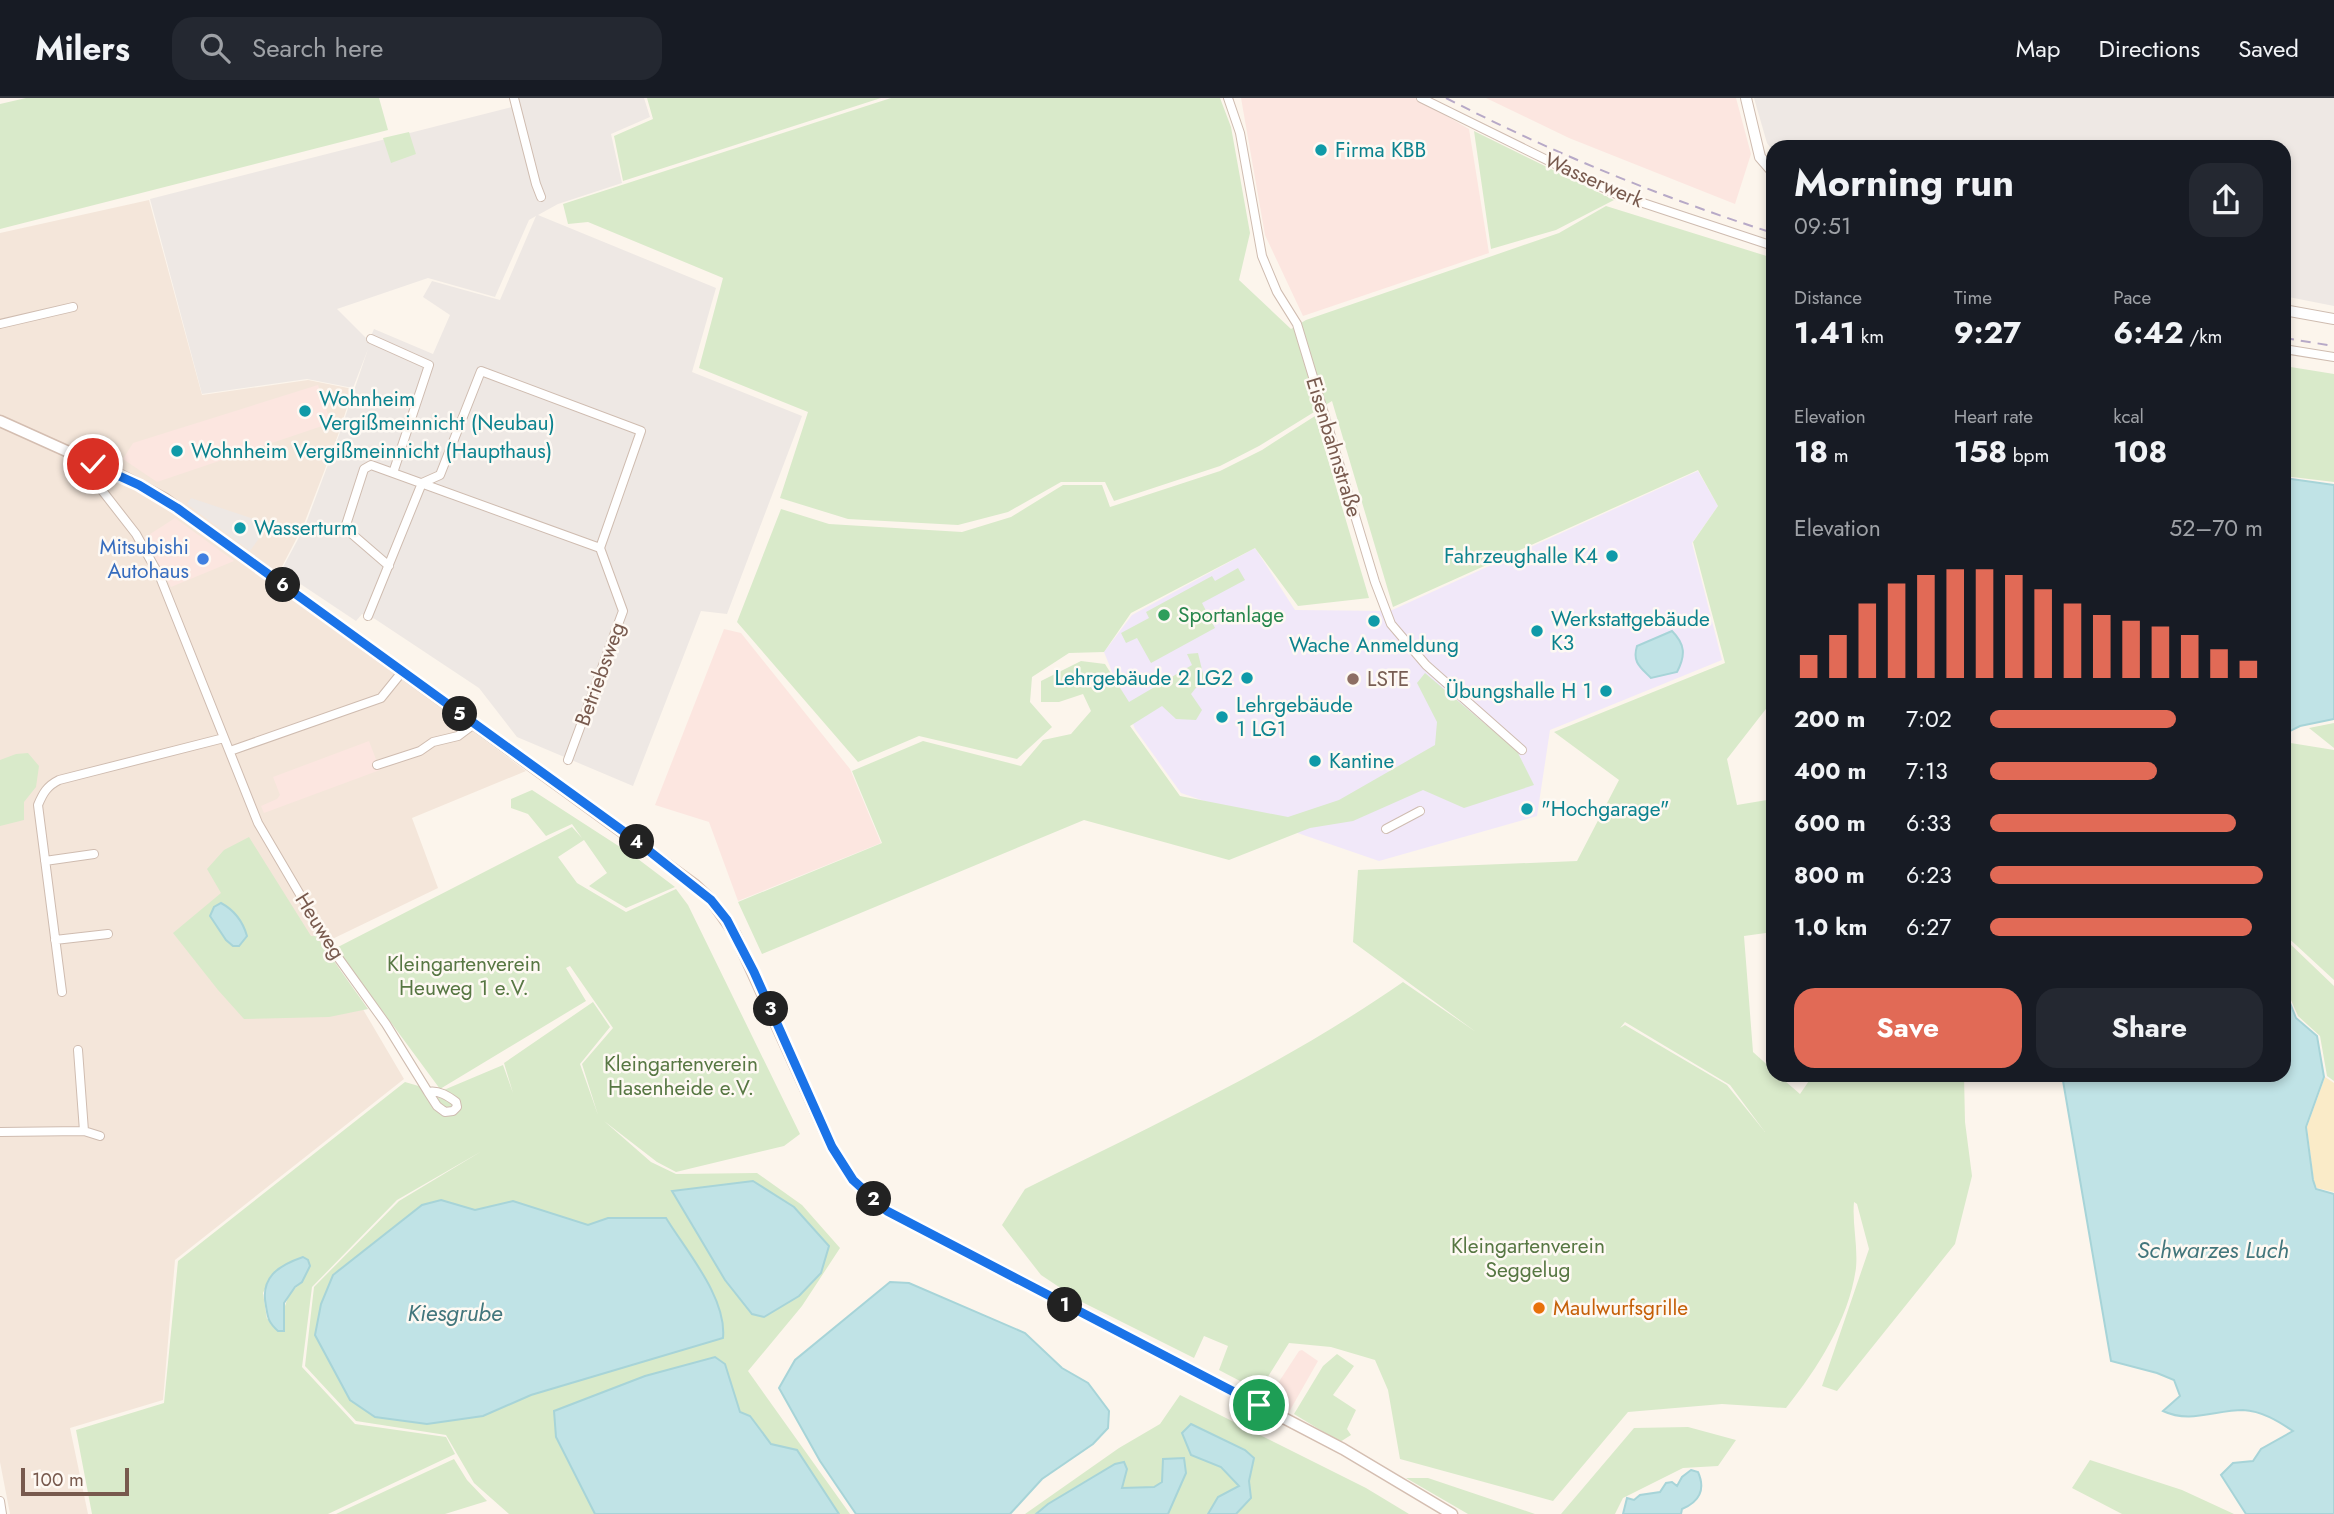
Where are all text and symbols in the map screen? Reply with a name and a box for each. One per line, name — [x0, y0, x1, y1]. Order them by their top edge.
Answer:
search box — [172, 17, 662, 80]
text: Milers — [35, 25, 130, 72]
icon: search — [196, 29, 234, 67]
text: Search here — [252, 29, 383, 67]
text: Map — [2016, 31, 2061, 66]
text: Directions — [2099, 31, 2200, 66]
text: Saved — [2238, 31, 2299, 66]
place label: Firma KBB — [1335, 135, 1426, 165]
marker: Firma KBB — [1313, 142, 1329, 158]
street label: Wasserwerk — [1540, 145, 1649, 215]
text: Morning run — [1794, 155, 2014, 210]
button: share — [2189, 163, 2263, 237]
text: 09:51 — [1794, 209, 1851, 243]
text: Distance — [1794, 284, 1862, 311]
text: Time — [1954, 284, 1992, 311]
text: Pace — [2113, 284, 2151, 311]
text: 1.41 — [1794, 311, 1855, 354]
text: 9:27 — [1954, 311, 2021, 354]
text: 6:42 — [2113, 311, 2184, 354]
text: km — [1855, 323, 1884, 350]
text: /km — [2184, 323, 2222, 350]
street label: Eisenbahnstraße — [1298, 373, 1370, 521]
place label: Wohnheim Vergißmeinnicht (Neubau) — [319, 384, 555, 438]
marker: Wohnheim Vergißmeinnicht (Neubau) — [297, 403, 313, 419]
text: Elevation — [1794, 403, 1866, 430]
text: Heart rate — [1954, 403, 2033, 430]
text: kcal — [2113, 403, 2144, 430]
text: 18 — [1794, 430, 1828, 473]
text: 158 — [1954, 430, 2007, 473]
text: 108 — [2113, 430, 2167, 473]
pin — [63, 434, 123, 494]
place label: Wohnheim Vergißmeinnicht (Haupthaus) — [191, 436, 552, 466]
text: m — [1828, 442, 1849, 469]
text: bpm — [2007, 442, 2049, 469]
marker: Wohnheim Vergißmeinnicht (Haupthaus) — [169, 443, 185, 459]
icon: check — [74, 445, 112, 483]
text: Elevation — [1794, 511, 1881, 545]
text: 52–70 m — [2169, 511, 2263, 545]
place label: Wasserturm — [254, 513, 357, 543]
marker: Wasserturm — [232, 520, 248, 536]
place label: Mitsubishi Autohaus — [100, 532, 189, 586]
place label: Fahrzeughalle K4 — [1444, 541, 1598, 571]
marker: Fahrzeughalle K4 — [1604, 548, 1620, 564]
marker: Mitsubishi Autohaus — [195, 551, 211, 567]
pin: 6 — [266, 568, 300, 602]
text: 6 — [276, 571, 289, 598]
place label: Sportanlage — [1178, 600, 1284, 630]
place label: Werkstattgebäude K3 — [1551, 604, 1710, 658]
marker: Sportanlage — [1156, 607, 1172, 623]
marker: Wache Anmeldung — [1366, 613, 1382, 629]
street label: Betriebsweg — [567, 618, 633, 730]
marker: Werkstattgebäude K3 — [1529, 623, 1545, 639]
place label: Wache Anmeldung — [1289, 630, 1459, 660]
place label: Lehrgebäude 2 LG2 — [1054, 663, 1233, 693]
place label: LSTE — [1367, 664, 1409, 694]
marker: Lehrgebäude 2 LG2 — [1239, 670, 1255, 686]
marker: LSTE — [1345, 671, 1361, 687]
place label: Übungshalle H 1 — [1446, 676, 1592, 706]
marker: Übungshalle H 1 — [1598, 683, 1614, 699]
place label: Lehrgebäude 1 LG1 — [1236, 690, 1353, 744]
pin: 5 — [442, 696, 477, 732]
text: 5 — [453, 700, 466, 727]
text: 200 m — [1794, 702, 1865, 736]
text: 7:02 — [1906, 702, 1952, 736]
marker: Lehrgebäude 1 LG1 — [1214, 709, 1230, 725]
place label: Kantine — [1329, 746, 1395, 776]
marker: Kantine — [1307, 753, 1323, 769]
text: 400 m — [1794, 754, 1866, 788]
text: 7:13 — [1906, 754, 1948, 788]
place label: "Hochgarage" — [1541, 794, 1670, 824]
marker: "Hochgarage" — [1519, 801, 1535, 817]
text: 600 m — [1794, 806, 1866, 840]
text: 6:33 — [1906, 806, 1951, 840]
pin: 4 — [620, 824, 654, 860]
text: 4 — [630, 828, 643, 855]
text: 800 m — [1794, 858, 1865, 892]
text: 6:23 — [1906, 858, 1952, 892]
street label: Heuweg — [288, 887, 352, 965]
text: 1.0 km — [1794, 910, 1867, 944]
text: 6:27 — [1906, 910, 1951, 944]
park label: Kleingartenverein Heuweg 1 e.V. — [387, 949, 541, 1003]
button: Save — [1794, 988, 2022, 1068]
button: Share — [2036, 988, 2263, 1068]
pin: 3 — [754, 992, 788, 1026]
text: 3 — [765, 995, 776, 1022]
park label: Kleingartenverein Hasenheide e.V. — [604, 1049, 758, 1103]
pin: 2 — [856, 1182, 892, 1216]
text: 2 — [867, 1185, 880, 1212]
park label: Kleingartenverein Seggelug — [1451, 1231, 1605, 1285]
water label: Schwarzes Luch — [2137, 1233, 2289, 1267]
pin: 1 — [1048, 1288, 1082, 1322]
text: 1 — [1060, 1291, 1069, 1318]
place label: Maulwurfsgrille — [1553, 1293, 1688, 1323]
water label: Kiesgrube — [407, 1296, 503, 1330]
marker: Maulwurfsgrille — [1531, 1300, 1547, 1316]
pin — [1229, 1375, 1289, 1435]
icon: arrive — [1240, 1386, 1278, 1424]
scale bar — [21, 1465, 130, 1497]
text: 100 m — [32, 1466, 84, 1493]

